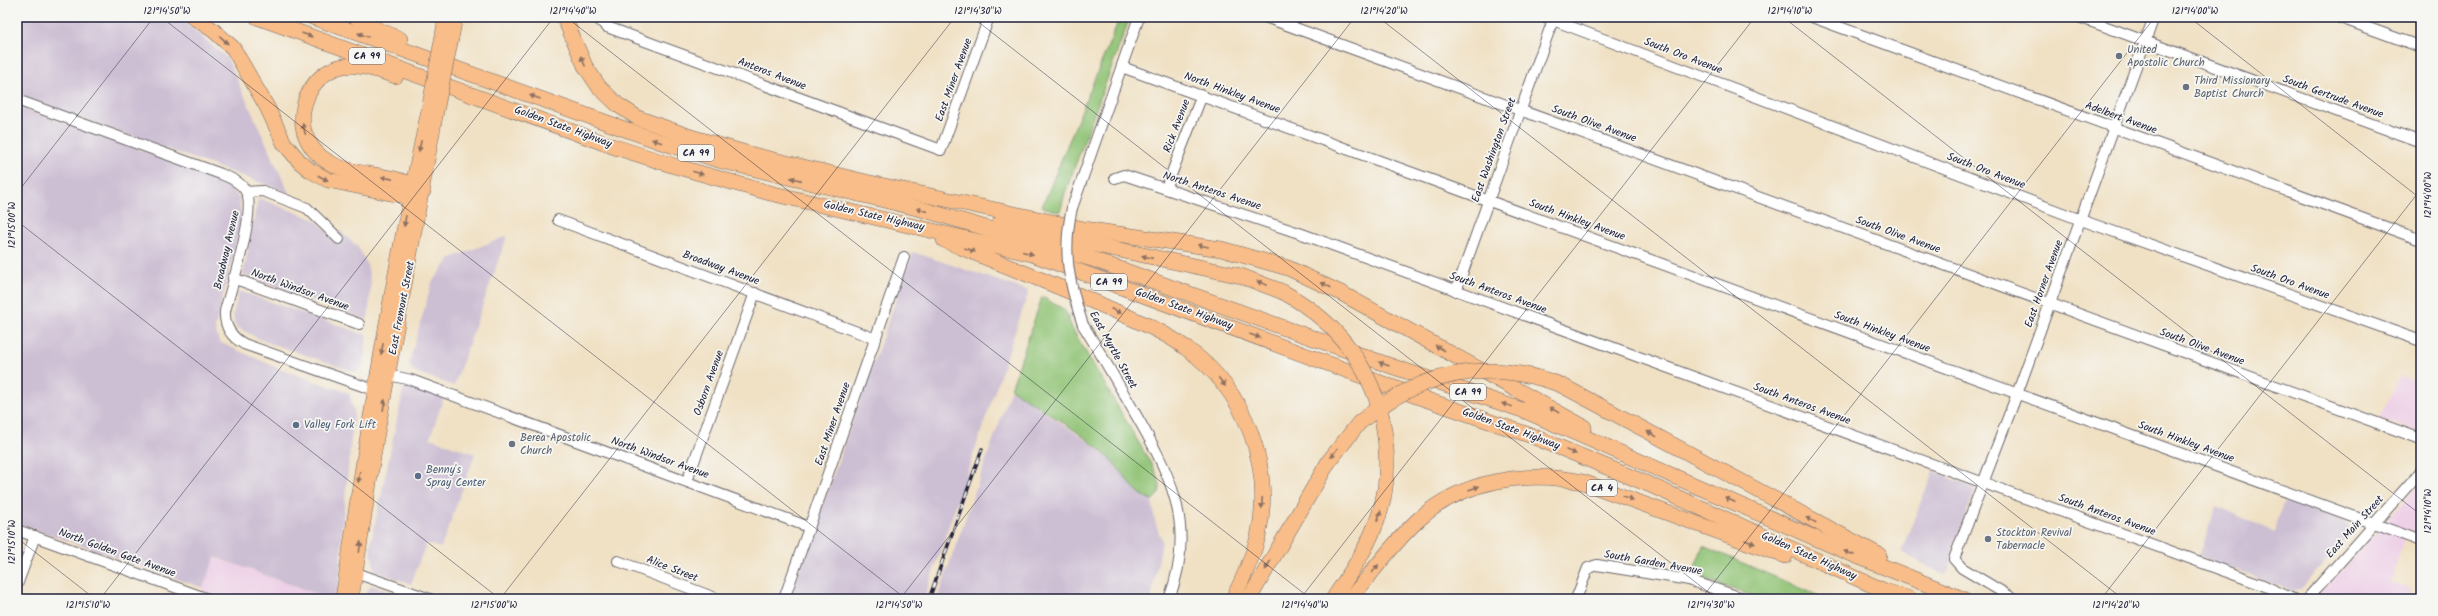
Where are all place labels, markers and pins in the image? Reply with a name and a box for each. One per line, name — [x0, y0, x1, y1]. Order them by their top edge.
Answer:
place label: United Apostolic Church — [2127, 41, 2205, 72]
marker: United Apostolic Church — [2114, 51, 2124, 61]
place label: Third Missionary Baptist Church — [2194, 72, 2271, 103]
marker: Third Missionary Baptist Church — [2181, 82, 2191, 92]
place label: Valley Fork Lift — [304, 416, 377, 434]
marker: Valley Fork Lift — [291, 420, 301, 430]
place label: Berea Apostolic Church — [520, 429, 591, 460]
marker: Berea Apostolic Church — [507, 439, 517, 449]
place label: Benny's Spray Center — [426, 461, 487, 492]
marker: Benny's Spray Center — [413, 471, 423, 481]
place label: Stockton Revival Tabernacle — [1996, 524, 2072, 555]
marker: Stockton Revival Tabernacle — [1983, 534, 1993, 544]

